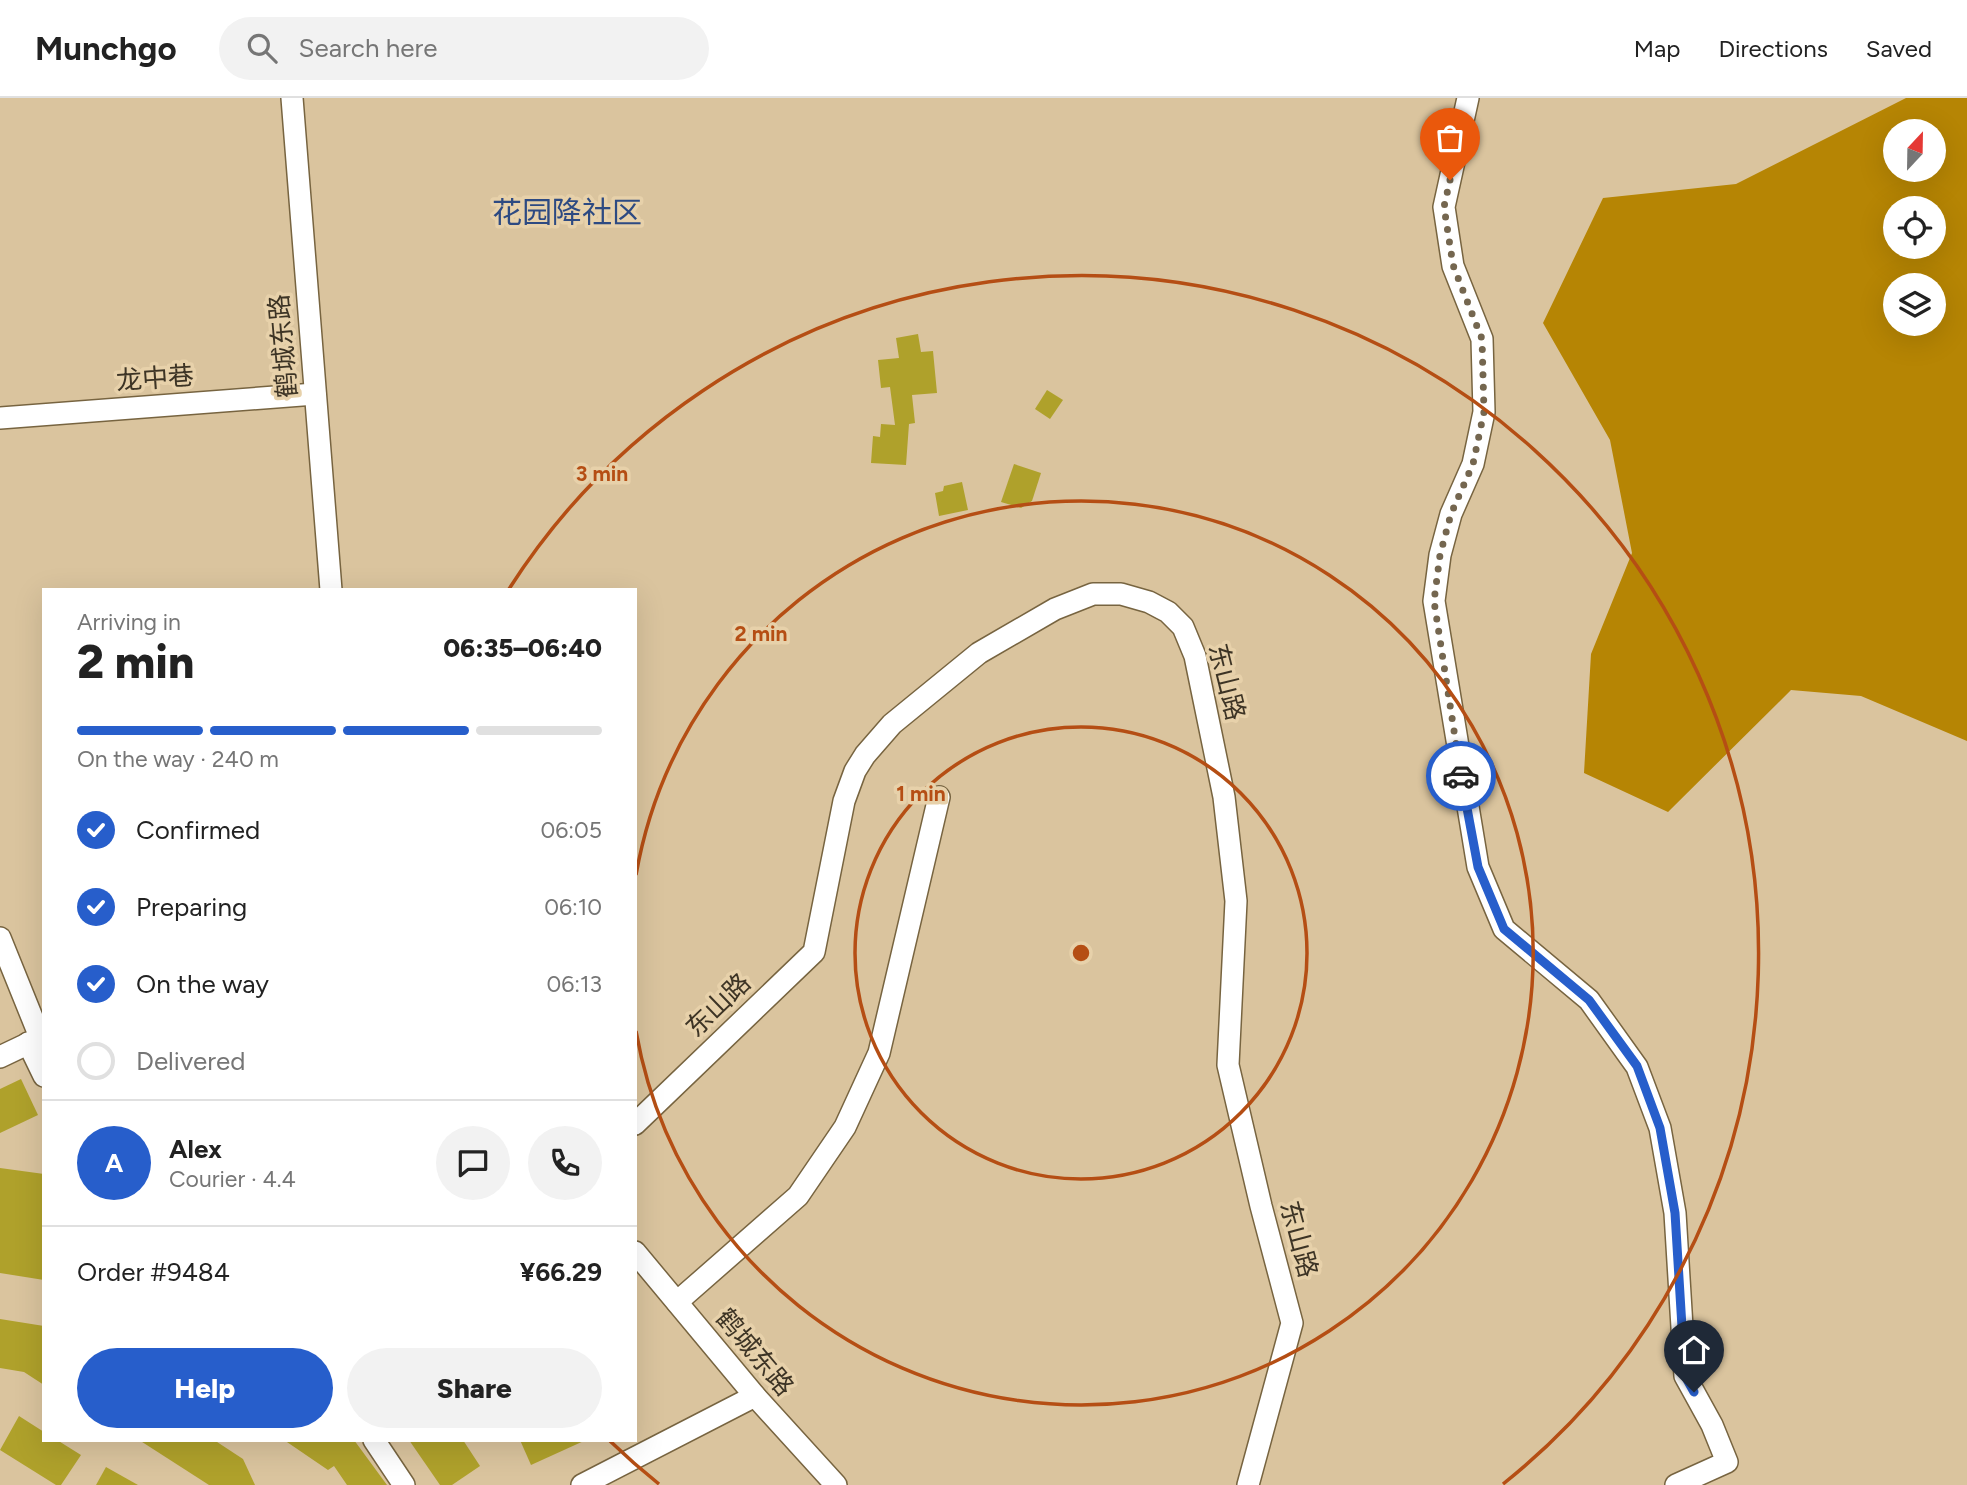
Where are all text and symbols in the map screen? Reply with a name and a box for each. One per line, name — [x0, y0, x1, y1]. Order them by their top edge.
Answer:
search box — [219, 17, 709, 80]
text: Munchgo — [35, 29, 177, 68]
icon: search — [243, 29, 281, 67]
text: Search here — [299, 32, 438, 64]
text: Map — [1634, 34, 1680, 63]
text: Directions — [1718, 34, 1828, 63]
text: Saved — [1866, 34, 1932, 63]
pin — [1420, 108, 1480, 180]
icon: bag — [1431, 119, 1469, 157]
north arrow — [1883, 119, 1946, 182]
map controls — [1883, 119, 1946, 336]
district label: 花园降社区 — [492, 194, 642, 231]
button: locate — [1883, 196, 1946, 259]
button: layers — [1883, 273, 1946, 336]
street label: 鹤城东路 — [263, 293, 303, 399]
street label: 龙中巷 — [115, 359, 195, 397]
text: 3 min — [576, 461, 628, 486]
text: Arriving in — [77, 608, 181, 636]
text: 2 min — [735, 621, 787, 646]
text: 06:35–06:40 — [443, 632, 602, 664]
text: 2 min — [77, 634, 194, 690]
street label: 东山路 — [1202, 640, 1252, 724]
courier — [1426, 741, 1496, 811]
text: On the way · 240 m — [77, 745, 279, 773]
icon: car — [1442, 757, 1480, 795]
text: 1 min — [896, 781, 946, 806]
icon: check — [77, 811, 115, 849]
text: Confirmed — [136, 814, 260, 846]
text: 06:05 — [540, 816, 602, 844]
icon: check — [77, 888, 115, 926]
text: Preparing — [136, 891, 247, 923]
text: 06:10 — [544, 893, 602, 921]
centre of rings — [1069, 941, 1093, 965]
icon: check — [77, 965, 115, 1003]
street label: 东山路 — [679, 966, 757, 1044]
text: On the way — [136, 968, 269, 1000]
text: 06:13 — [546, 970, 602, 998]
text: Delivered — [136, 1045, 245, 1077]
button: chat — [436, 1126, 510, 1200]
button: phone — [528, 1126, 602, 1200]
text: Alex — [169, 1133, 222, 1165]
text: A — [105, 1147, 123, 1179]
text: Courier · 4.4 — [169, 1165, 296, 1193]
street label: 东山路 — [1273, 1197, 1325, 1281]
text: Order #9484 — [77, 1256, 230, 1288]
text: ¥66.29 — [520, 1256, 602, 1288]
street label: 鹤城东路 — [709, 1302, 801, 1402]
pin — [1664, 1320, 1724, 1392]
icon: home — [1675, 1331, 1713, 1369]
button: Help — [77, 1348, 333, 1428]
button: Share — [347, 1348, 602, 1428]

